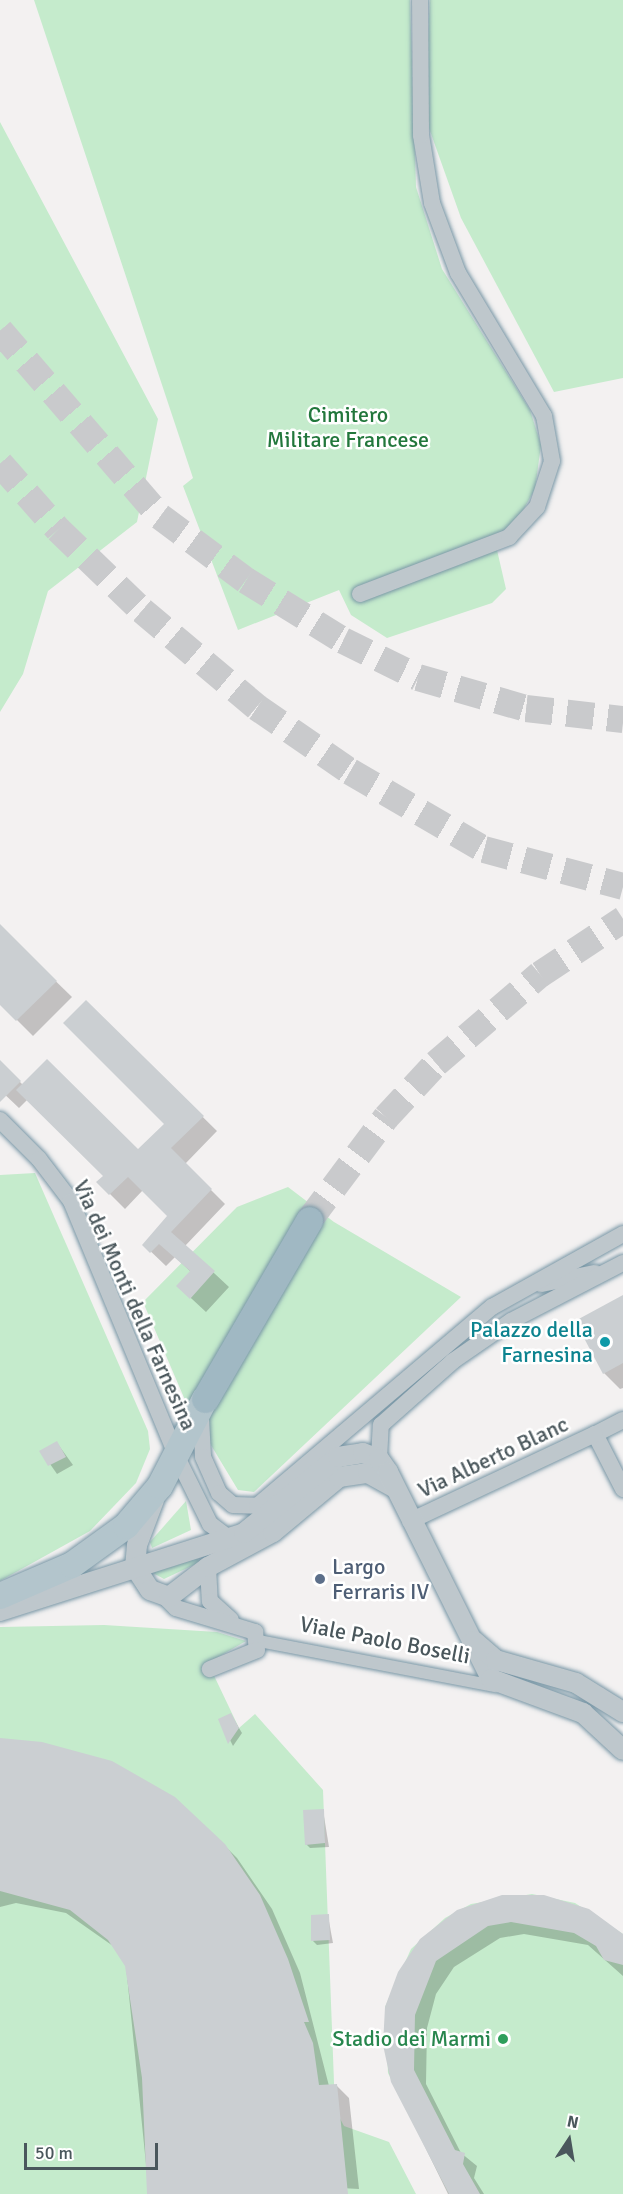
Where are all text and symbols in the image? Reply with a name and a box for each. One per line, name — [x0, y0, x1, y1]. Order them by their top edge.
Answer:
park label: Cimitero Militare Francese — [267, 401, 429, 452]
street label: Via dei Monti della Farnesina — [68, 1176, 202, 1434]
place label: Palazzo della Farnesina — [470, 1316, 593, 1368]
marker: Palazzo della Farnesina — [598, 1335, 612, 1349]
street label: Via Alberto Blanc — [414, 1411, 572, 1503]
place label: Largo Ferraris IV — [332, 1553, 429, 1604]
marker: Largo Ferraris IV — [313, 1572, 327, 1586]
street label: Viale Paolo Boselli — [298, 1611, 472, 1669]
place label: Stadio dei Marmi — [332, 2026, 491, 2052]
marker: Stadio dei Marmi — [496, 2032, 510, 2046]
north arrow — [539, 2110, 599, 2170]
text: N — [565, 2111, 580, 2133]
scale bar — [27, 2131, 160, 2169]
text: 50 m — [35, 2142, 73, 2164]

